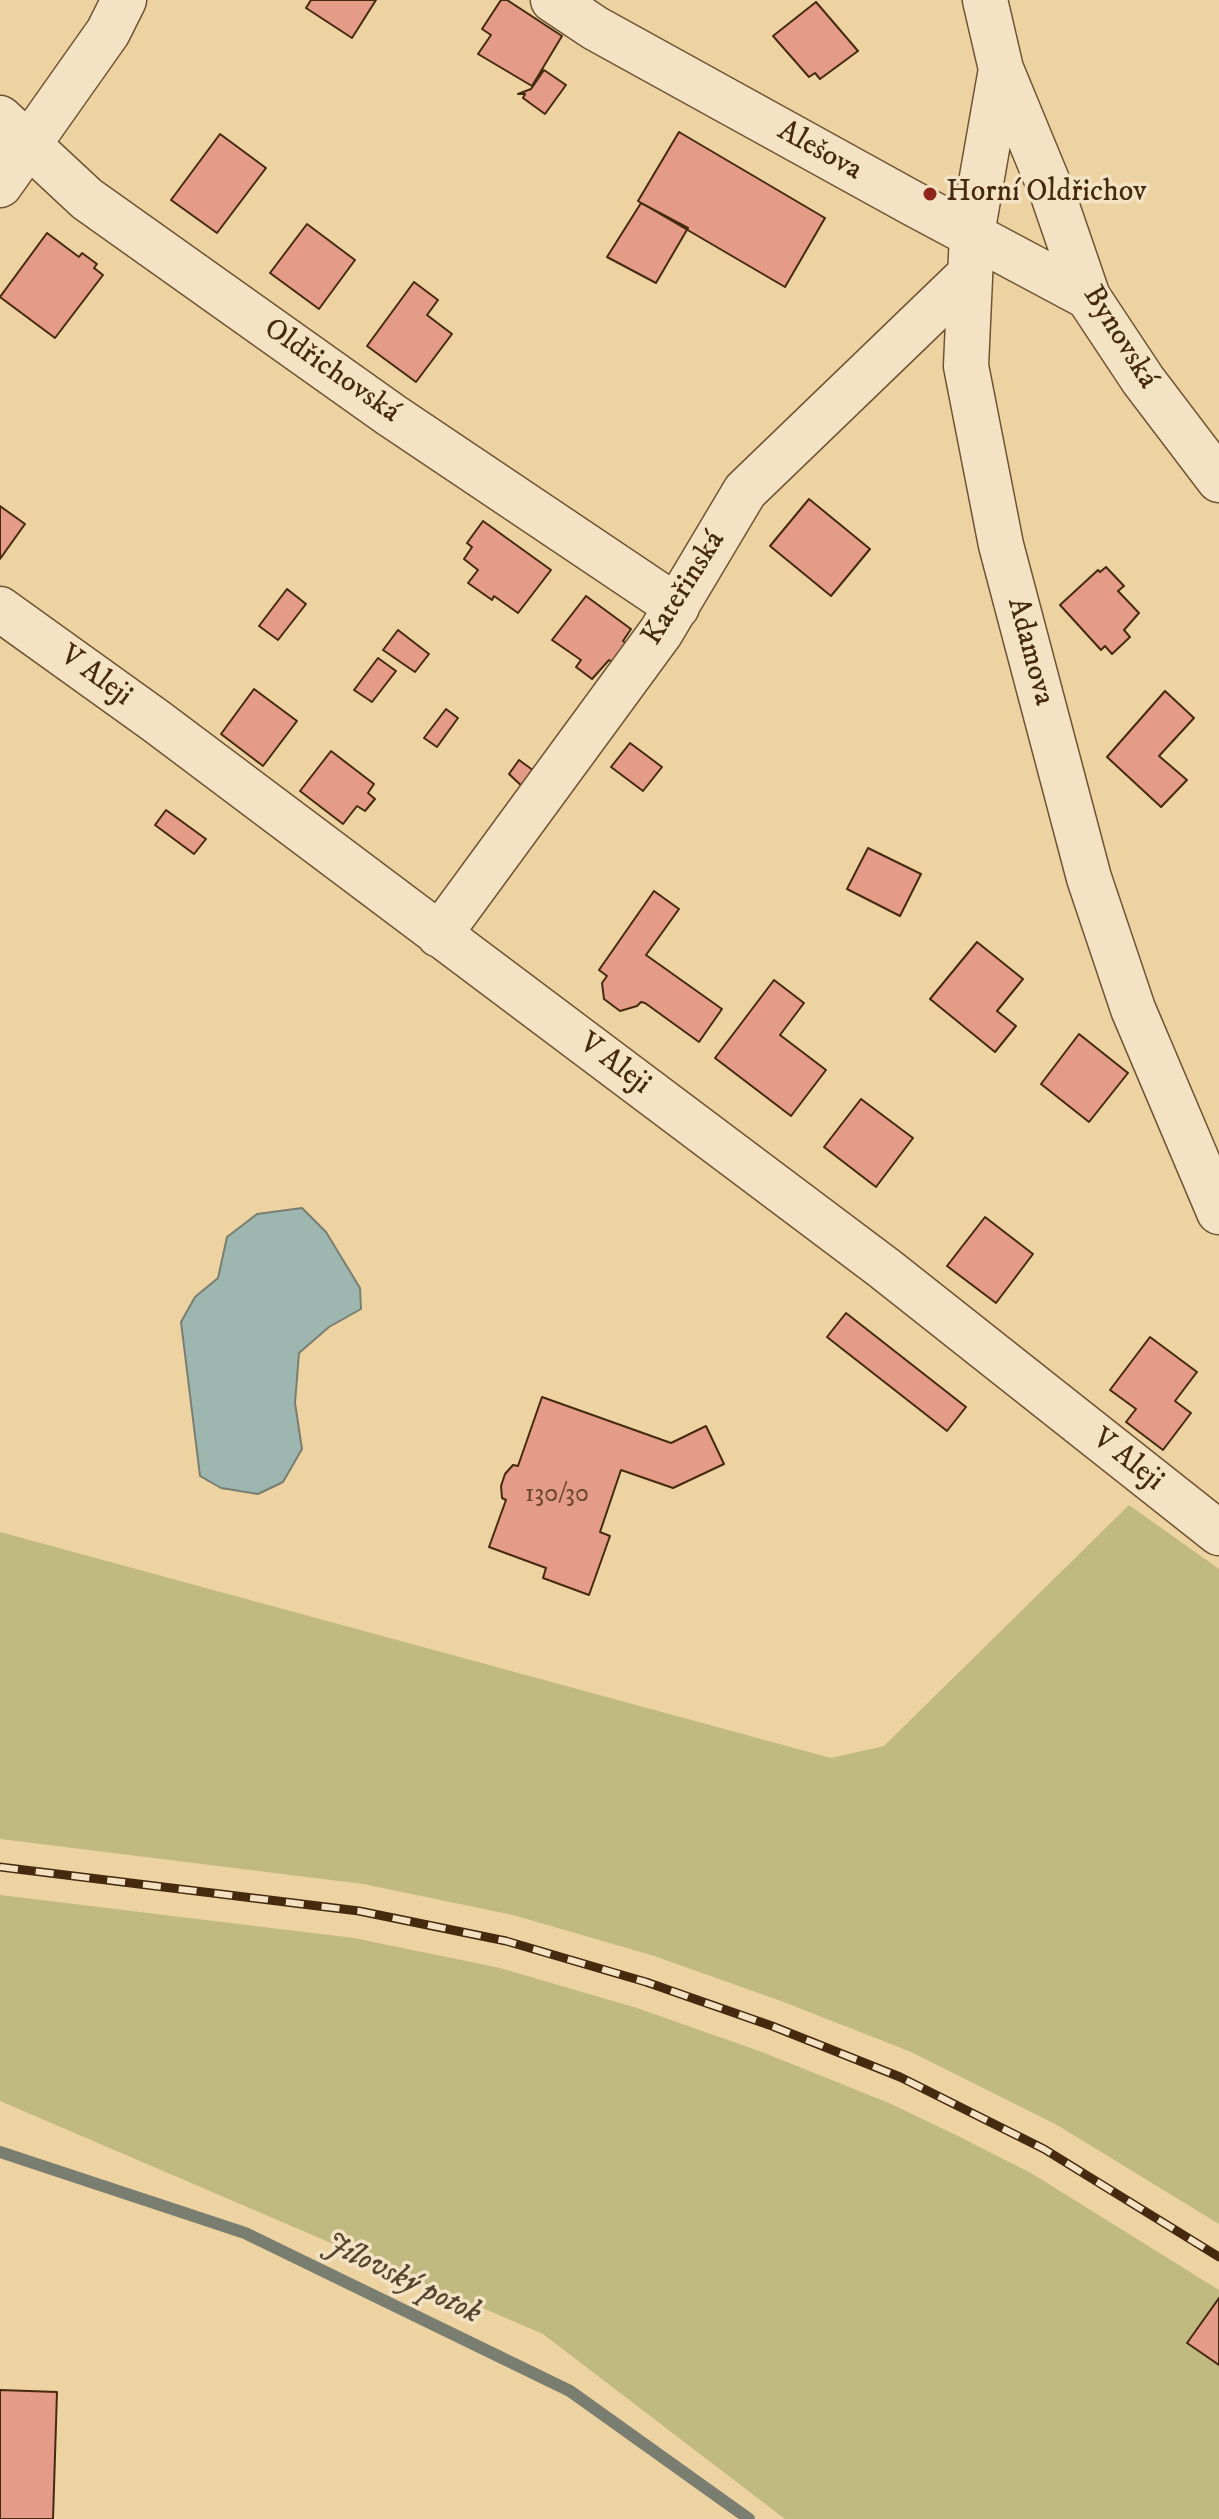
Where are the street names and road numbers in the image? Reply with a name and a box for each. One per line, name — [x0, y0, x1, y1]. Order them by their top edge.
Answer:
street label: Alešova — [770, 114, 868, 190]
street label: Bynovská — [1073, 280, 1165, 396]
street label: Oldřichovská — [256, 312, 406, 432]
street label: Kateřinská — [636, 525, 734, 653]
street label: Adamova — [997, 594, 1061, 710]
street label: V Aleji — [52, 639, 138, 715]
street label: V Aleji — [571, 1026, 657, 1104]
street label: V Aleji — [1084, 1422, 1170, 1500]

